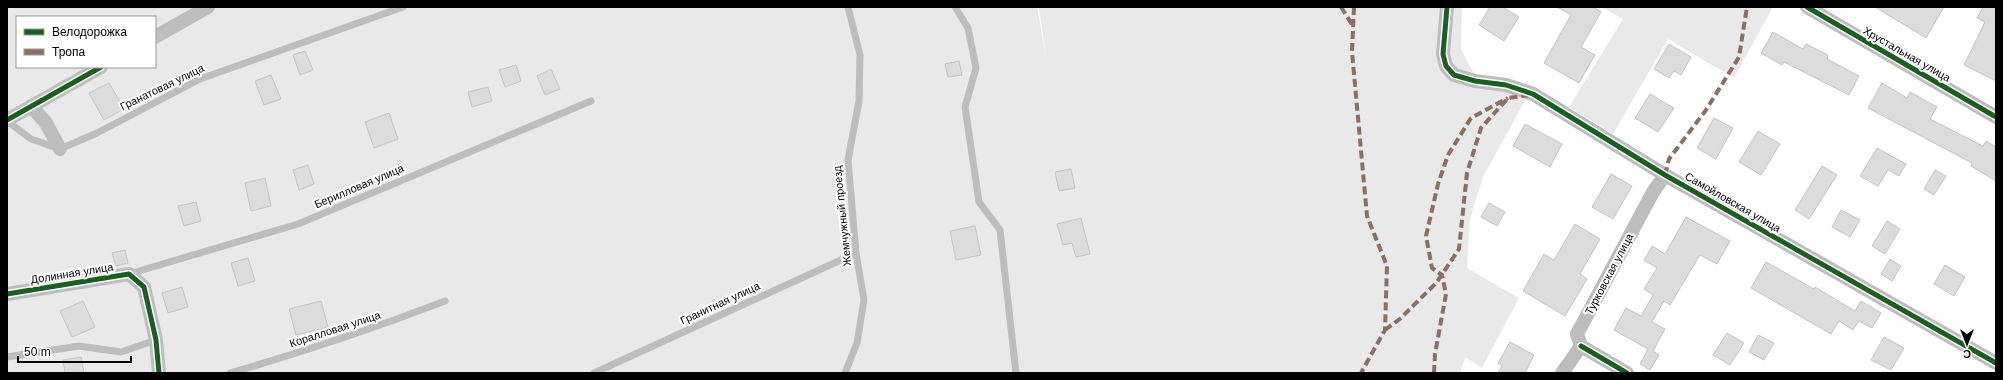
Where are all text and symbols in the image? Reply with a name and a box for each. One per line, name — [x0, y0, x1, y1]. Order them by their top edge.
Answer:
legend — [16, 16, 156, 68]
street label: Хрустальная улица — [1861, 24, 1954, 84]
text: Велодорожка — [52, 25, 127, 39]
text: Тропа — [52, 45, 86, 59]
street label: Гранатовая улица — [118, 61, 207, 112]
street label: Берилловая улица — [313, 161, 406, 210]
street label: Жемчужный проезд — [831, 165, 853, 267]
street label: Самойловская улица — [1683, 170, 1784, 235]
street label: Турковская улица — [1583, 231, 1636, 317]
street label: Долинная улица — [30, 260, 115, 285]
street label: Гранитная улица — [678, 279, 762, 327]
street label: Коралловая улица — [288, 308, 383, 349]
north arrow — [1947, 324, 1987, 364]
scale bar — [18, 338, 131, 364]
text: 50 m — [24, 345, 51, 359]
text: С — [1963, 348, 1971, 360]

